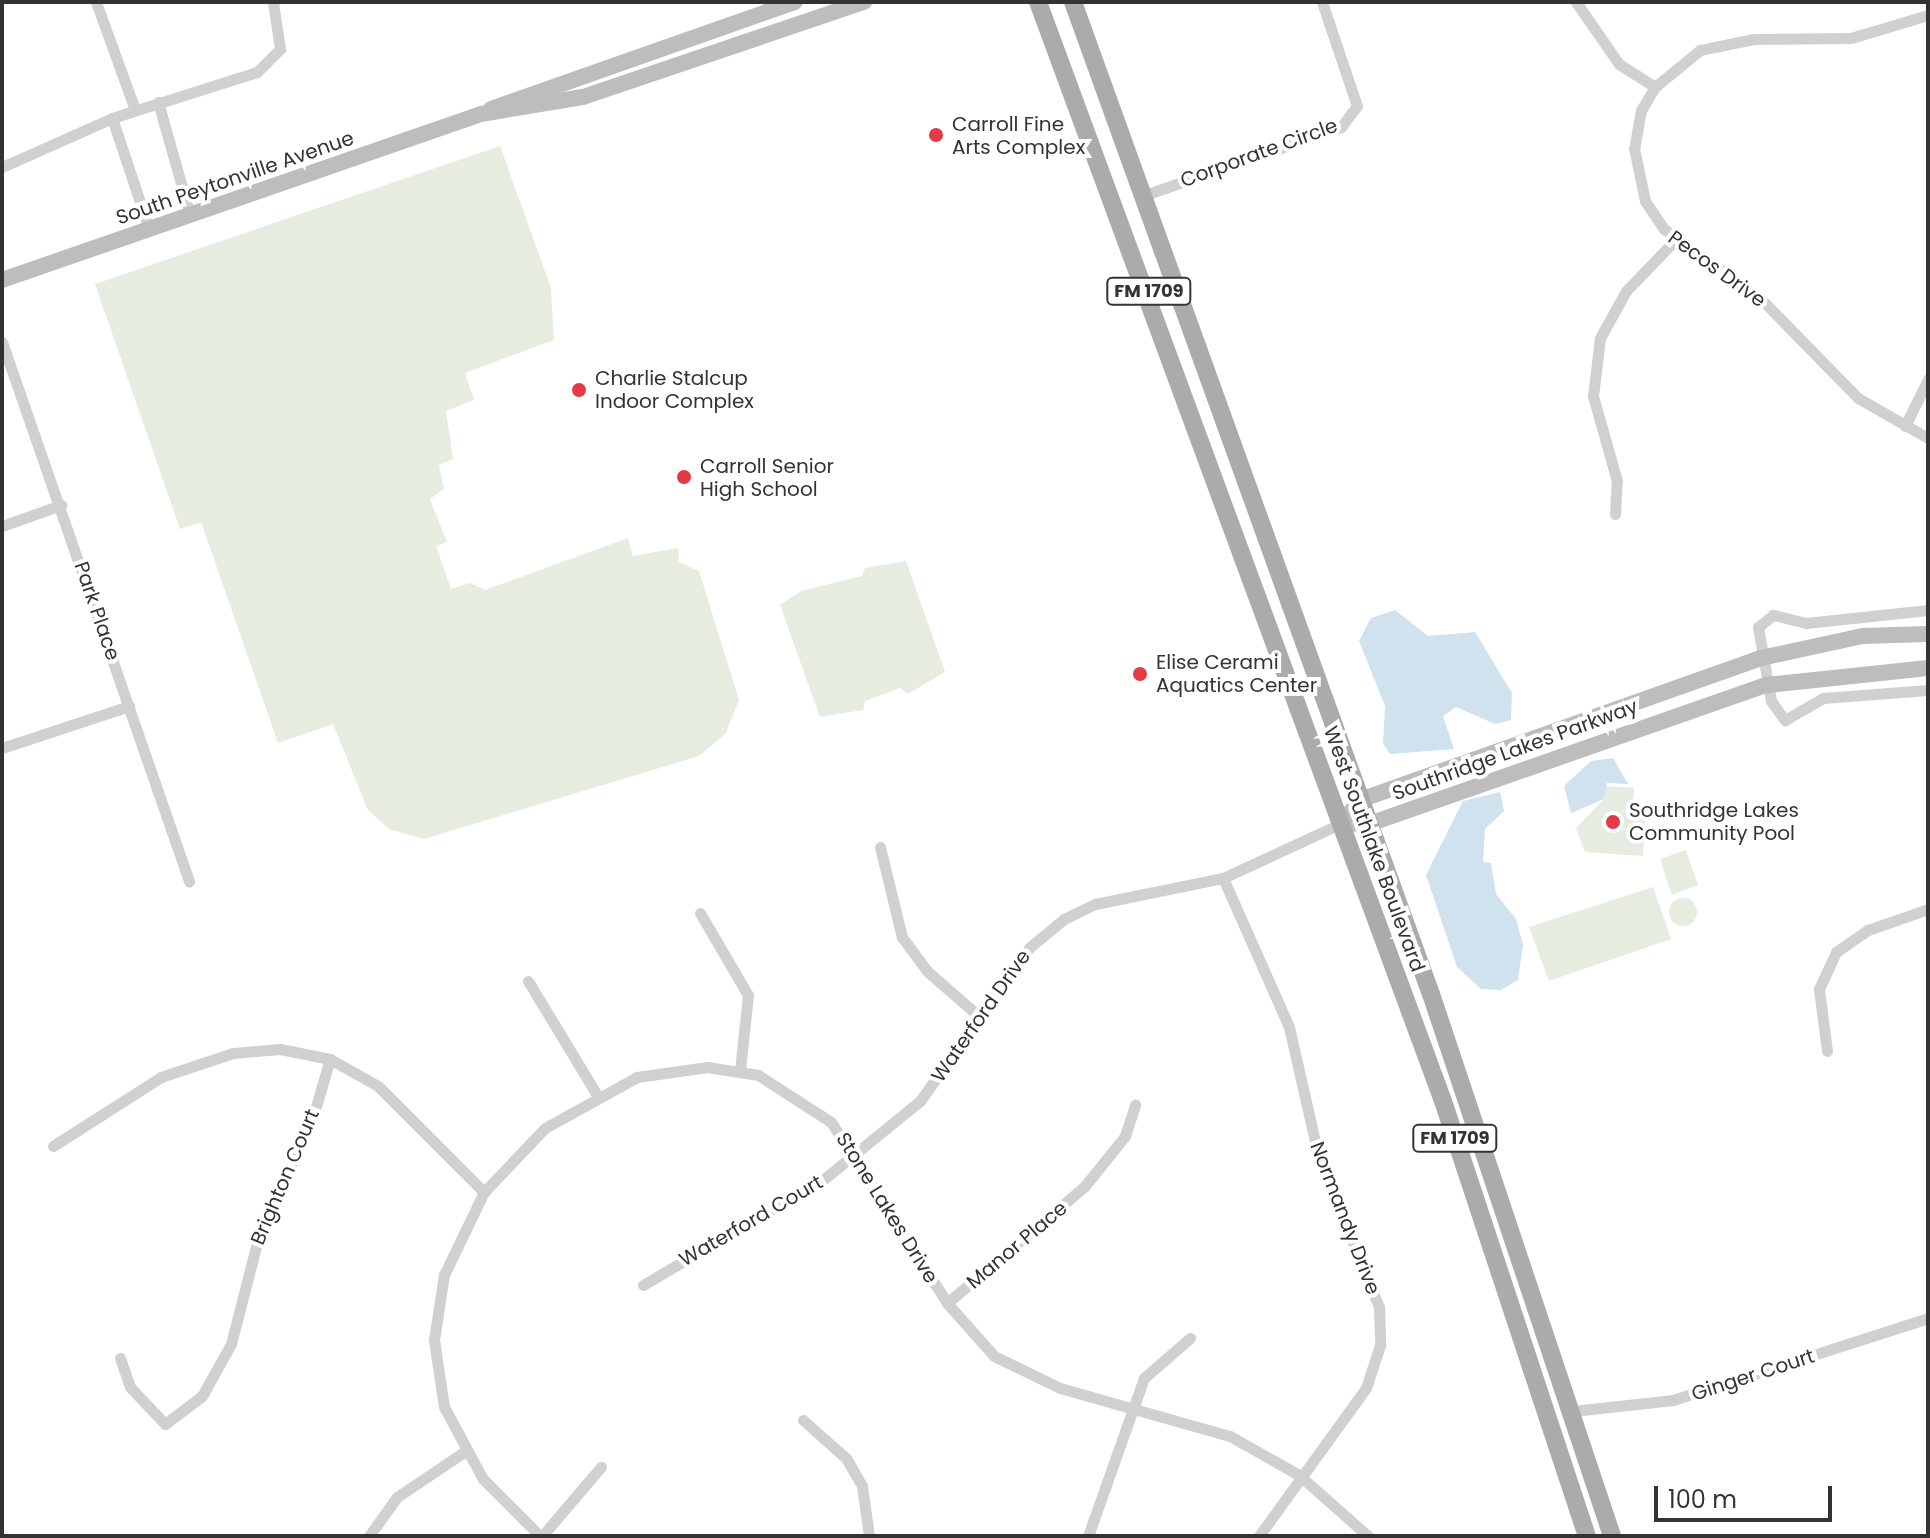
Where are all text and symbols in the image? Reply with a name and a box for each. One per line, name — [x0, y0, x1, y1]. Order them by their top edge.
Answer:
place label: Carroll Fine Arts Complex — [952, 112, 1085, 159]
street label: Corporate Circle — [1177, 113, 1341, 193]
street label: South Peytonville Avenue — [113, 126, 357, 230]
marker: Carroll Fine Arts Complex — [927, 126, 945, 144]
street label: Pecos Drive — [1663, 226, 1771, 312]
road number: FM 1709 — [1105, 277, 1193, 305]
place label: Charlie Stalcup Indoor Complex — [595, 366, 754, 413]
marker: Charlie Stalcup Indoor Complex — [570, 381, 588, 399]
place label: Carroll Senior High School — [700, 454, 834, 501]
marker: Carroll Senior High School — [675, 468, 693, 486]
street label: Park Place — [69, 559, 125, 663]
place label: Elise Cerami Aquatics Center — [1156, 650, 1317, 697]
marker: Elise Cerami Aquatics Center — [1131, 665, 1149, 683]
street label: Southridge Lakes Parkway — [1389, 694, 1641, 806]
street label: West Southlake Boulevard — [1318, 723, 1430, 975]
place label: Southridge Lakes Community Pool — [1629, 798, 1799, 845]
marker: Southridge Lakes Community Pool — [1604, 813, 1622, 831]
street label: Waterford Drive — [926, 945, 1036, 1087]
street label: Brighton Court — [246, 1106, 324, 1248]
road number: FM 1709 — [1411, 1124, 1499, 1152]
street label: Stone Lakes Drive — [831, 1128, 943, 1288]
street label: Normandy Drive — [1305, 1138, 1385, 1298]
street label: Waterford Court — [675, 1170, 827, 1272]
street label: Manor Place — [962, 1196, 1072, 1294]
street label: Ginger Court — [1689, 1344, 1817, 1406]
scale bar — [1658, 1470, 1836, 1520]
text: 100 m — [1668, 1483, 1737, 1516]

